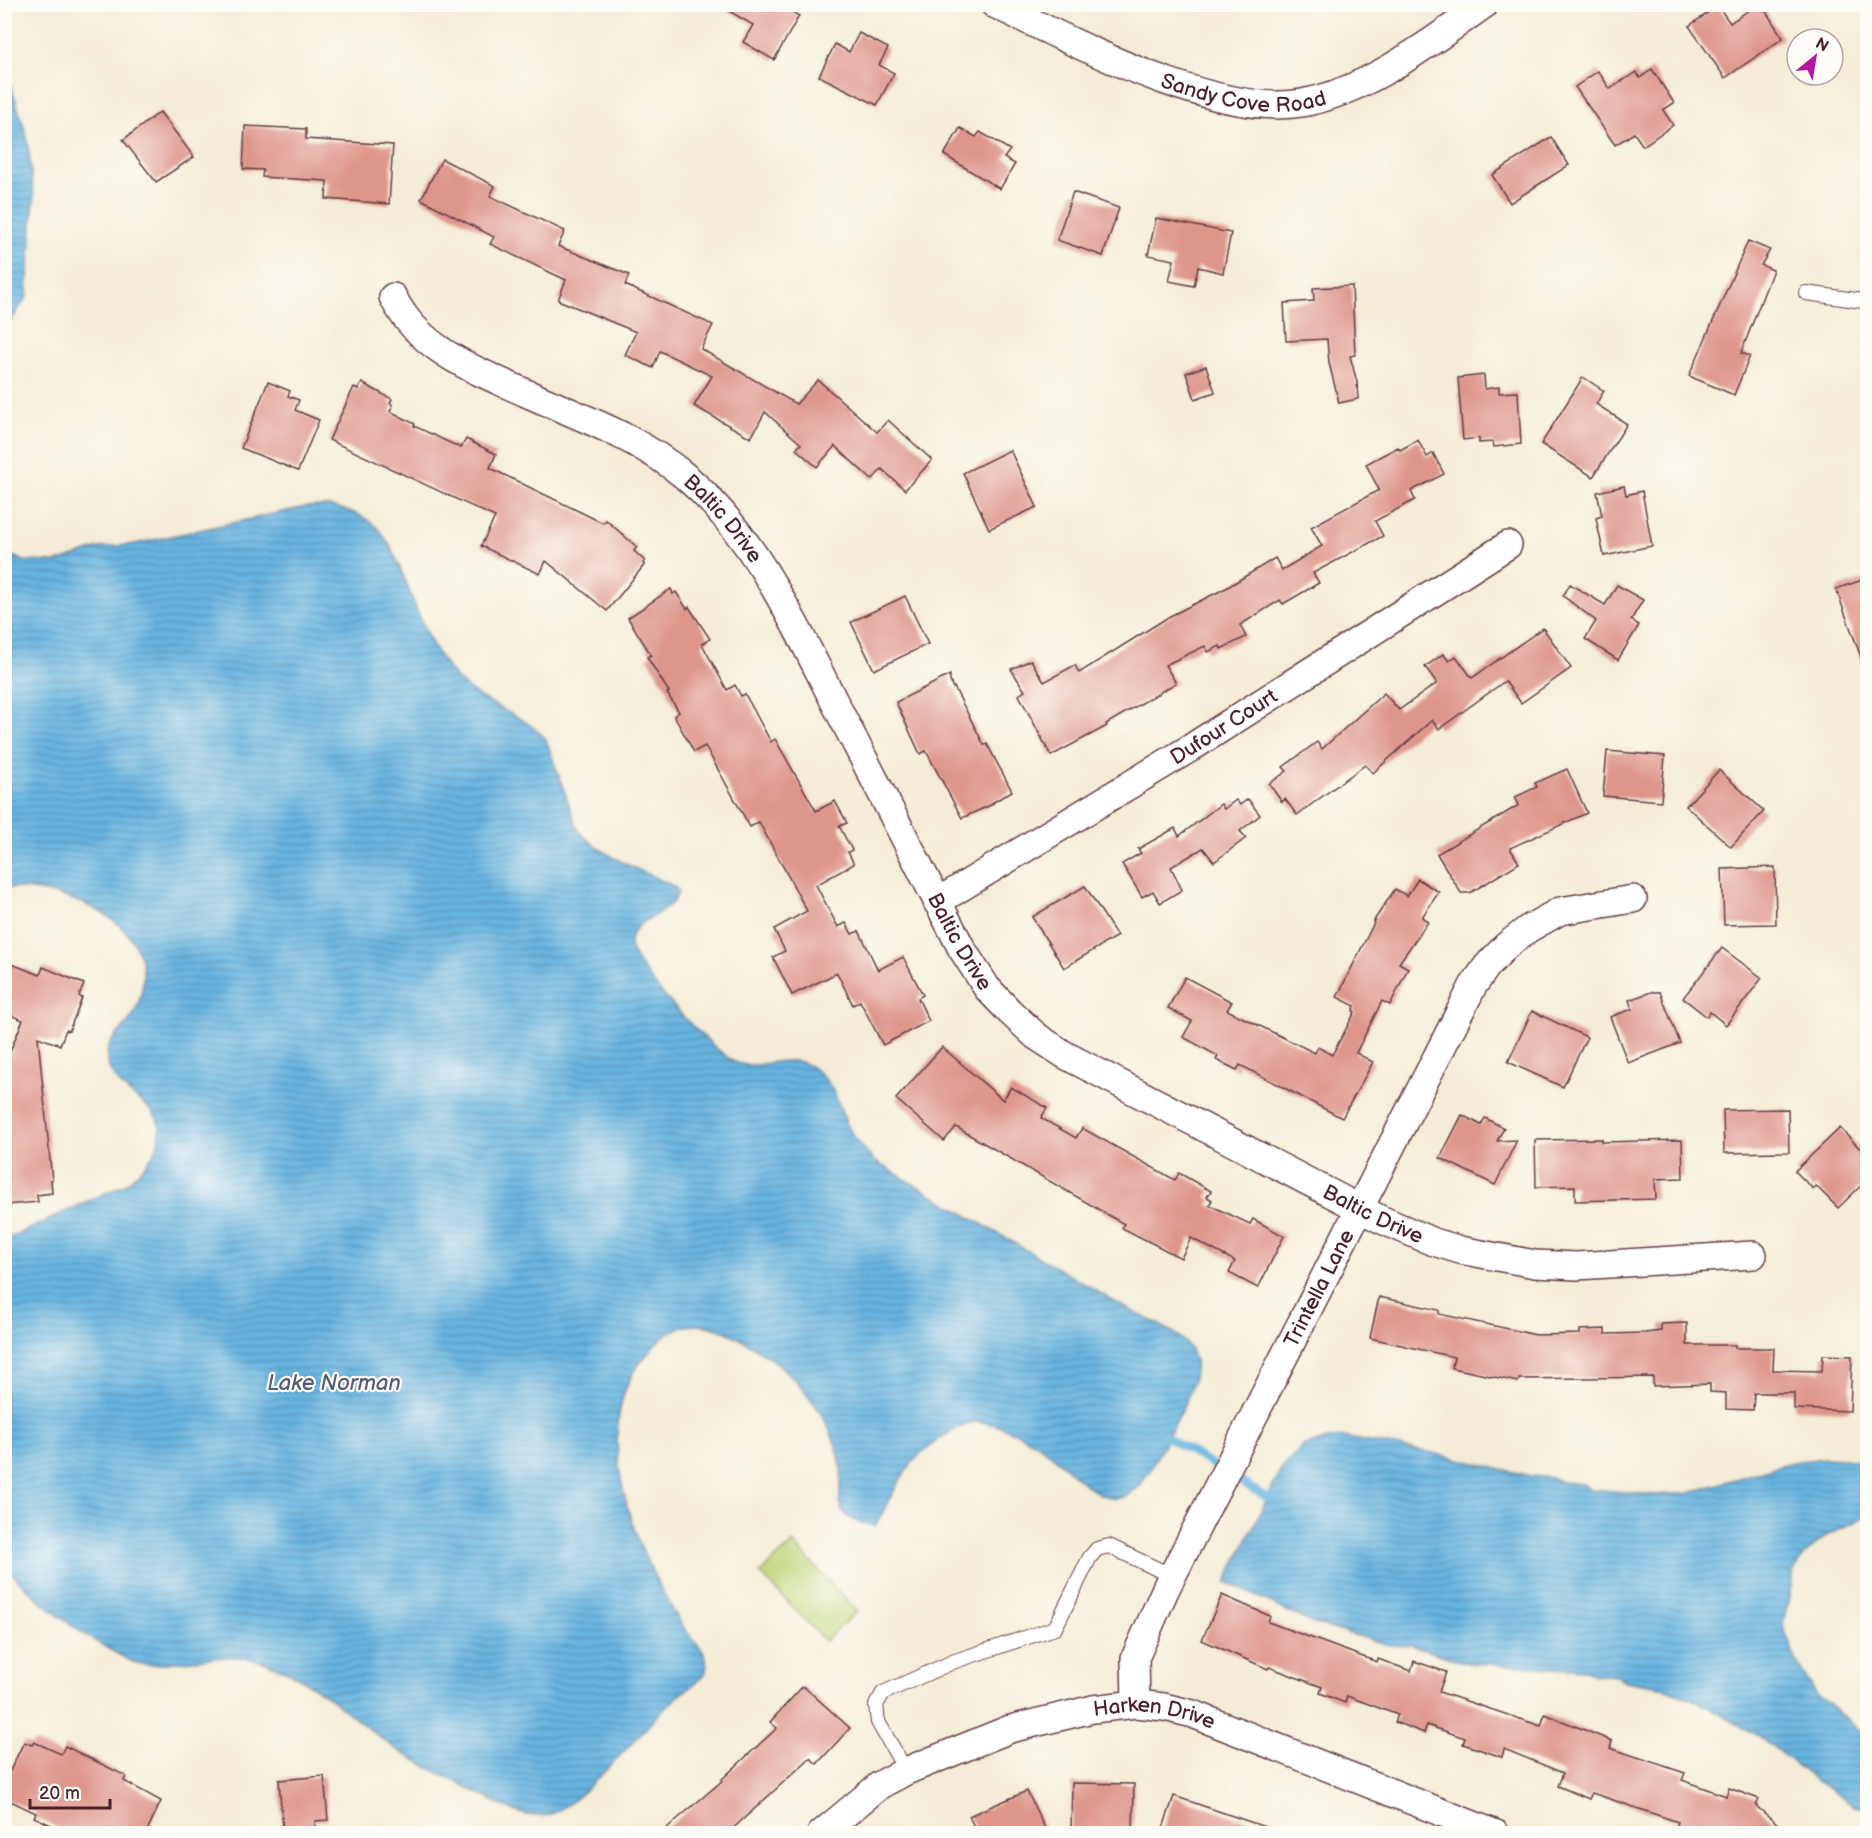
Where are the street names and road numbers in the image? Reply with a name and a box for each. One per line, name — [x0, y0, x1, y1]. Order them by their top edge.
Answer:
street label: Sandy Cove Road — [1158, 68, 1329, 118]
street label: Baltic Drive — [679, 469, 768, 567]
street label: Dufour Court — [1166, 683, 1282, 770]
street label: Baltic Drive — [922, 888, 998, 995]
street label: Baltic Drive — [1319, 1179, 1427, 1249]
street label: Trintella Lane — [1278, 1225, 1359, 1351]
street label: Harken Drive — [1092, 1691, 1219, 1734]

